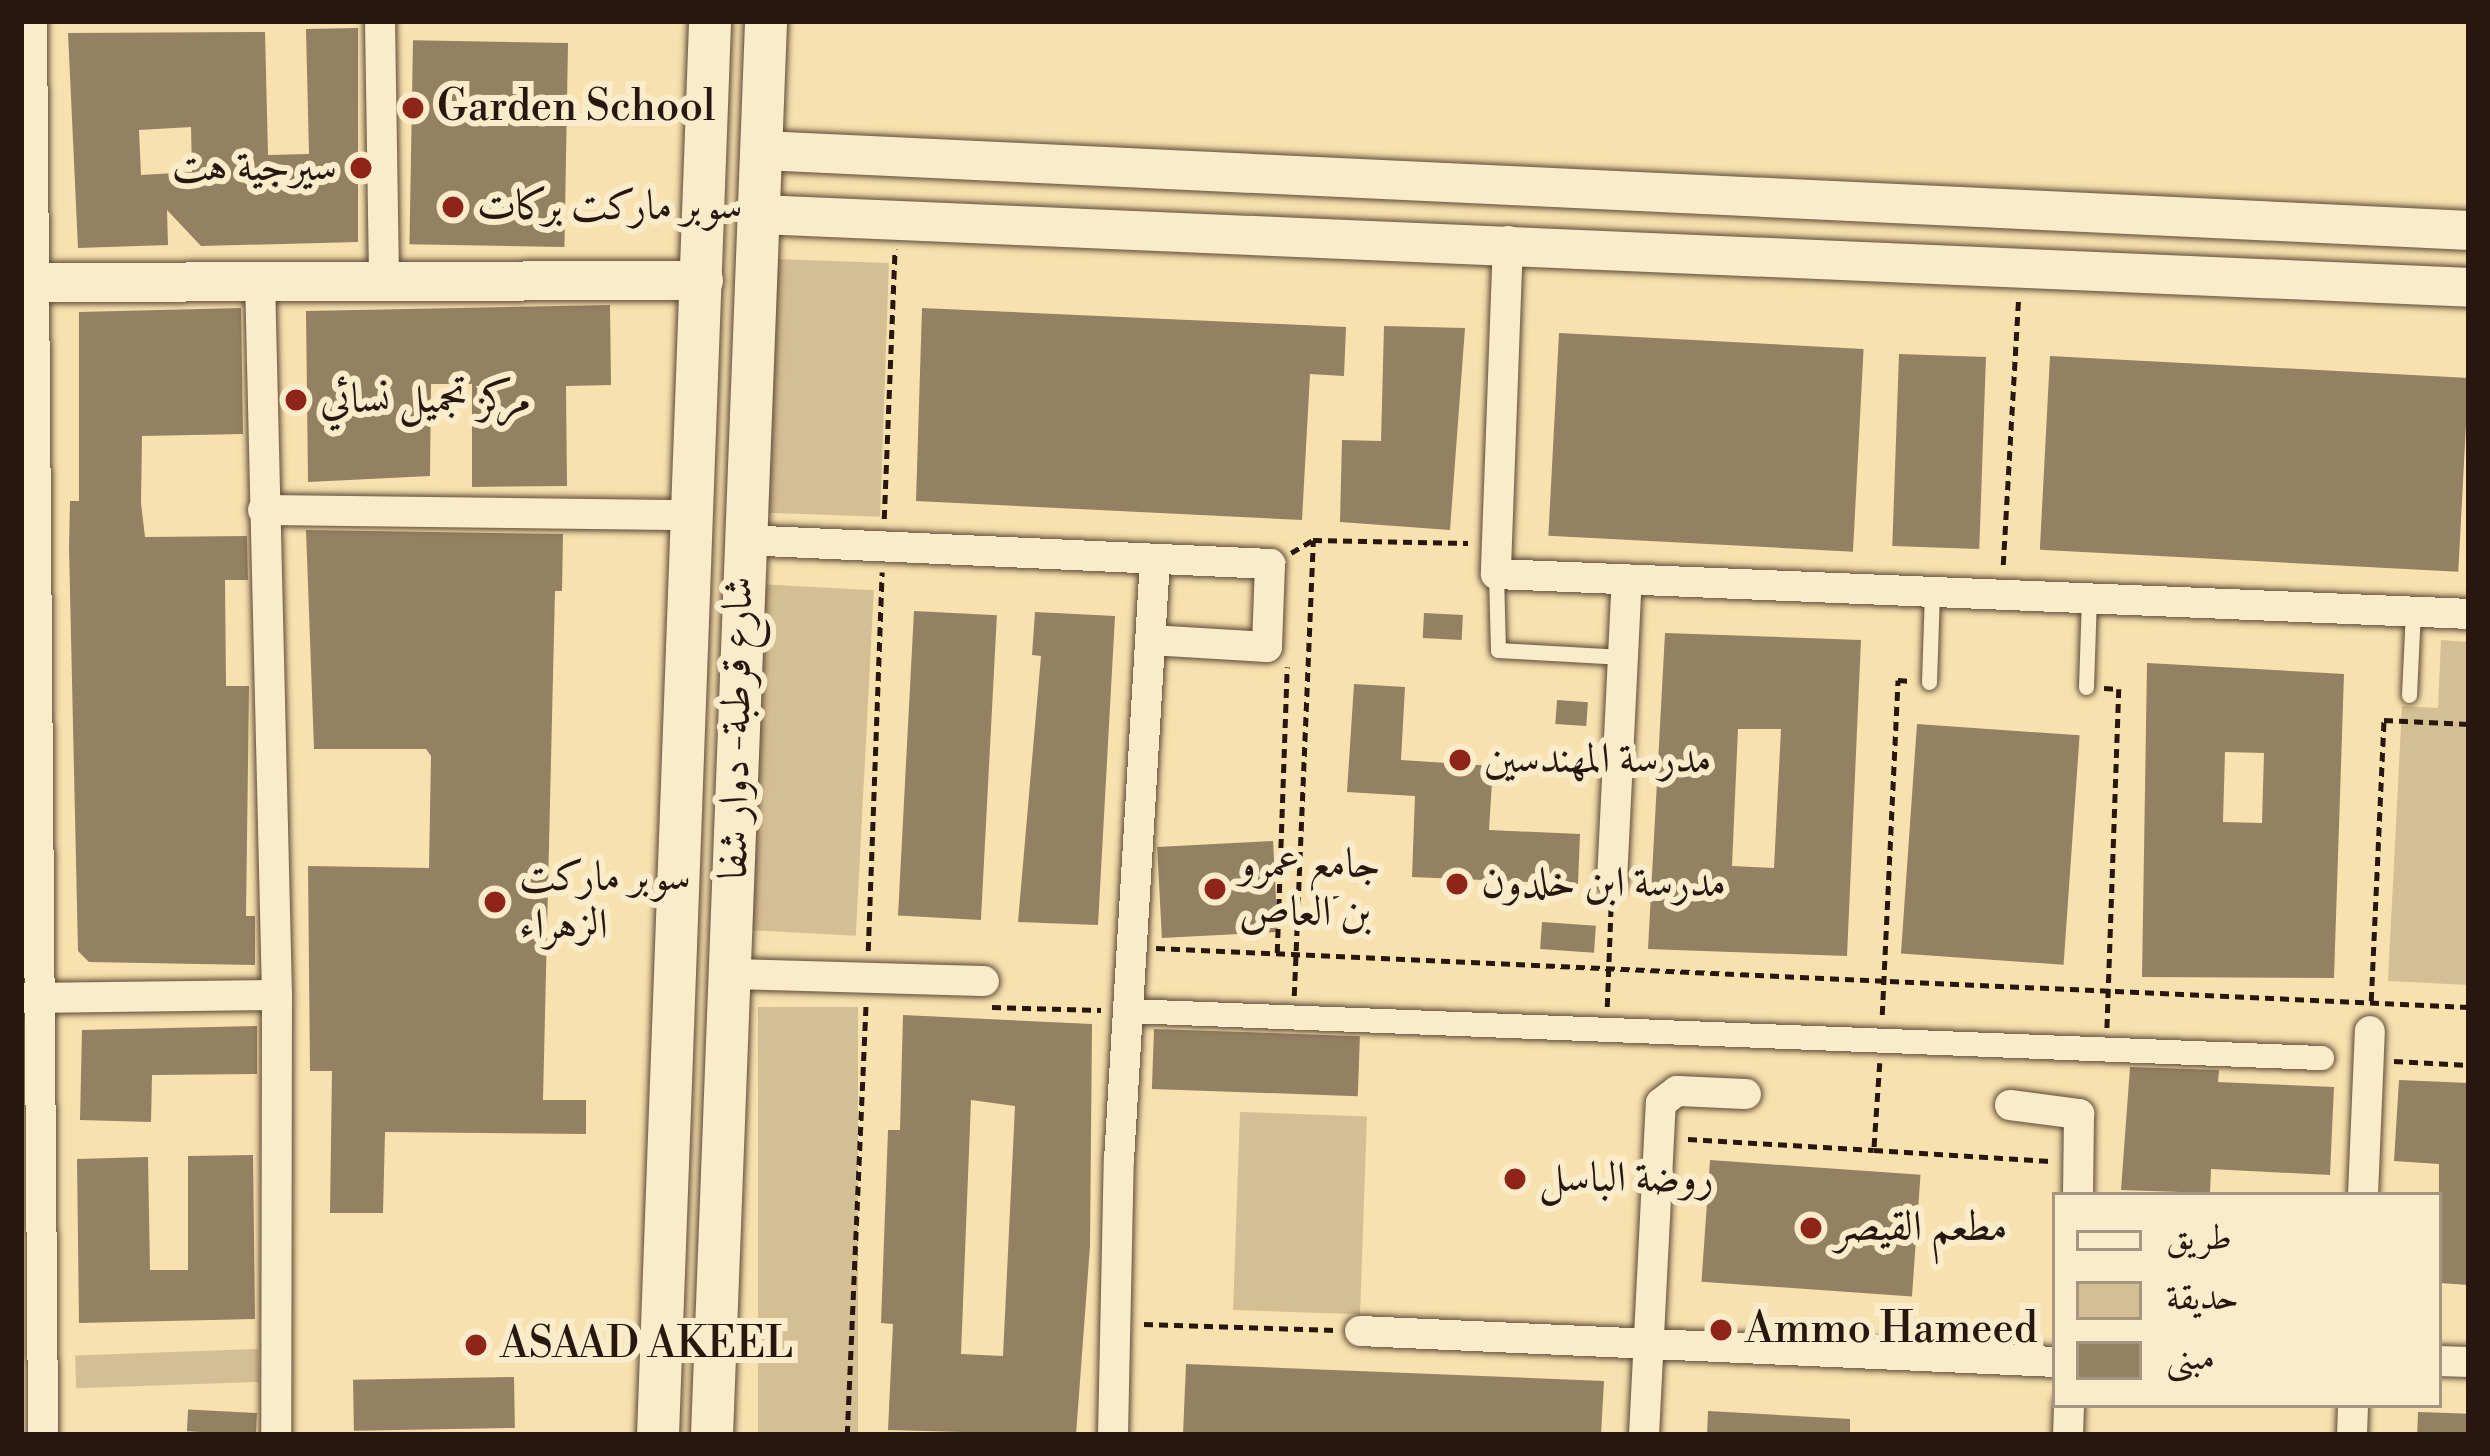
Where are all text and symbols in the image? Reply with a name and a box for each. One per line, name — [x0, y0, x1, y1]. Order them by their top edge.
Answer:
place label: Garden School — [437, 83, 715, 133]
marker: Garden School — [400, 95, 426, 121]
place label: سيرجية هت — [172, 143, 337, 193]
marker: سيرجية هت — [348, 155, 374, 181]
place label: سوبر ماركت بركات — [477, 182, 743, 232]
marker: سوبر ماركت بركات — [440, 194, 466, 220]
place label: مركز تجميل نسائي — [320, 375, 531, 425]
marker: مركز تجميل نسائي — [283, 387, 309, 413]
street label: شارع قرطبة- دوار شفا — [709, 576, 765, 880]
place label: مدرسة المهندسين — [1484, 735, 1712, 785]
marker: مدرسة المهندسين — [1447, 747, 1473, 773]
place label: جامع عمرو بن العاص — [1239, 840, 1381, 938]
place label: سوبر ماركت الزهراء — [519, 853, 691, 952]
place label: مدرسة ابن خلدون — [1481, 859, 1726, 909]
marker: مدرسة ابن خلدون — [1444, 871, 1470, 897]
marker: جامع عمرو بن العاص — [1202, 876, 1228, 902]
marker: سوبر ماركت الزهراء — [482, 889, 508, 915]
place label: روضة الباسل — [1539, 1154, 1714, 1204]
marker: روضة الباسل — [1502, 1166, 1528, 1192]
legend — [2052, 1192, 2442, 1408]
place label: مطعم القيصر — [1835, 1203, 2008, 1253]
marker: مطعم القيصر — [1798, 1215, 1824, 1241]
text: طريق — [2166, 1216, 2232, 1261]
text: حديقة — [2166, 1276, 2239, 1321]
place label: Ammo Hameed — [1745, 1305, 2038, 1355]
marker: Ammo Hameed — [1708, 1317, 1734, 1343]
place label: ASAAD AKEEL — [500, 1320, 793, 1370]
marker: ASAAD AKEEL — [463, 1332, 489, 1358]
text: مبنى — [2166, 1336, 2215, 1381]

